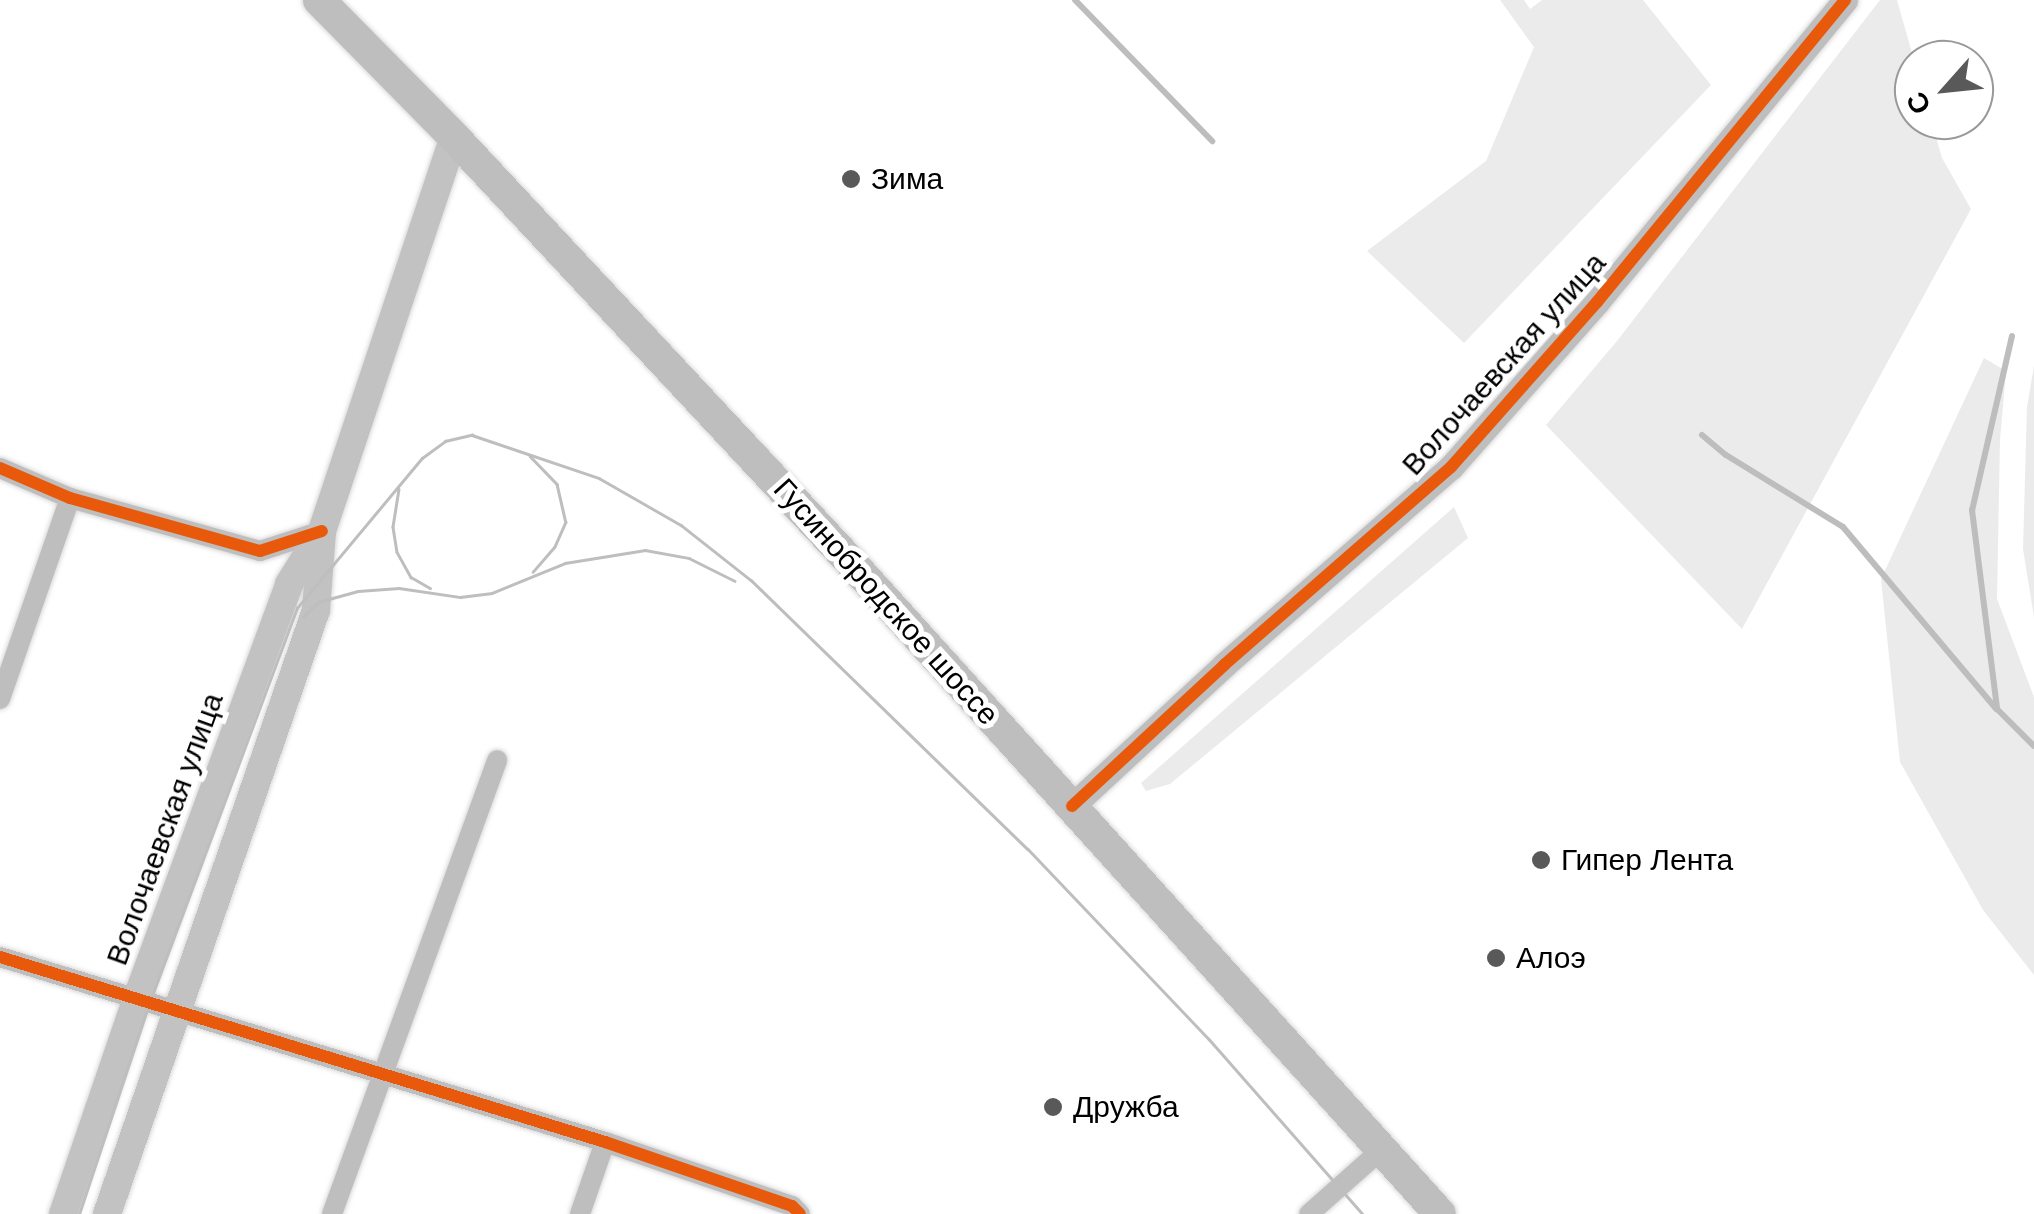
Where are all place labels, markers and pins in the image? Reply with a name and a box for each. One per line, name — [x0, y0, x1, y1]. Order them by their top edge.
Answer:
place label: Зима — [871, 161, 943, 197]
marker: Зима — [840, 168, 862, 190]
place label: Гипер Лента — [1561, 842, 1733, 878]
marker: Гипер Лента — [1530, 849, 1552, 871]
place label: Алоэ — [1516, 940, 1586, 976]
marker: Алоэ — [1485, 947, 1507, 969]
place label: Дружба — [1073, 1089, 1179, 1125]
marker: Дружба — [1042, 1096, 1064, 1118]

